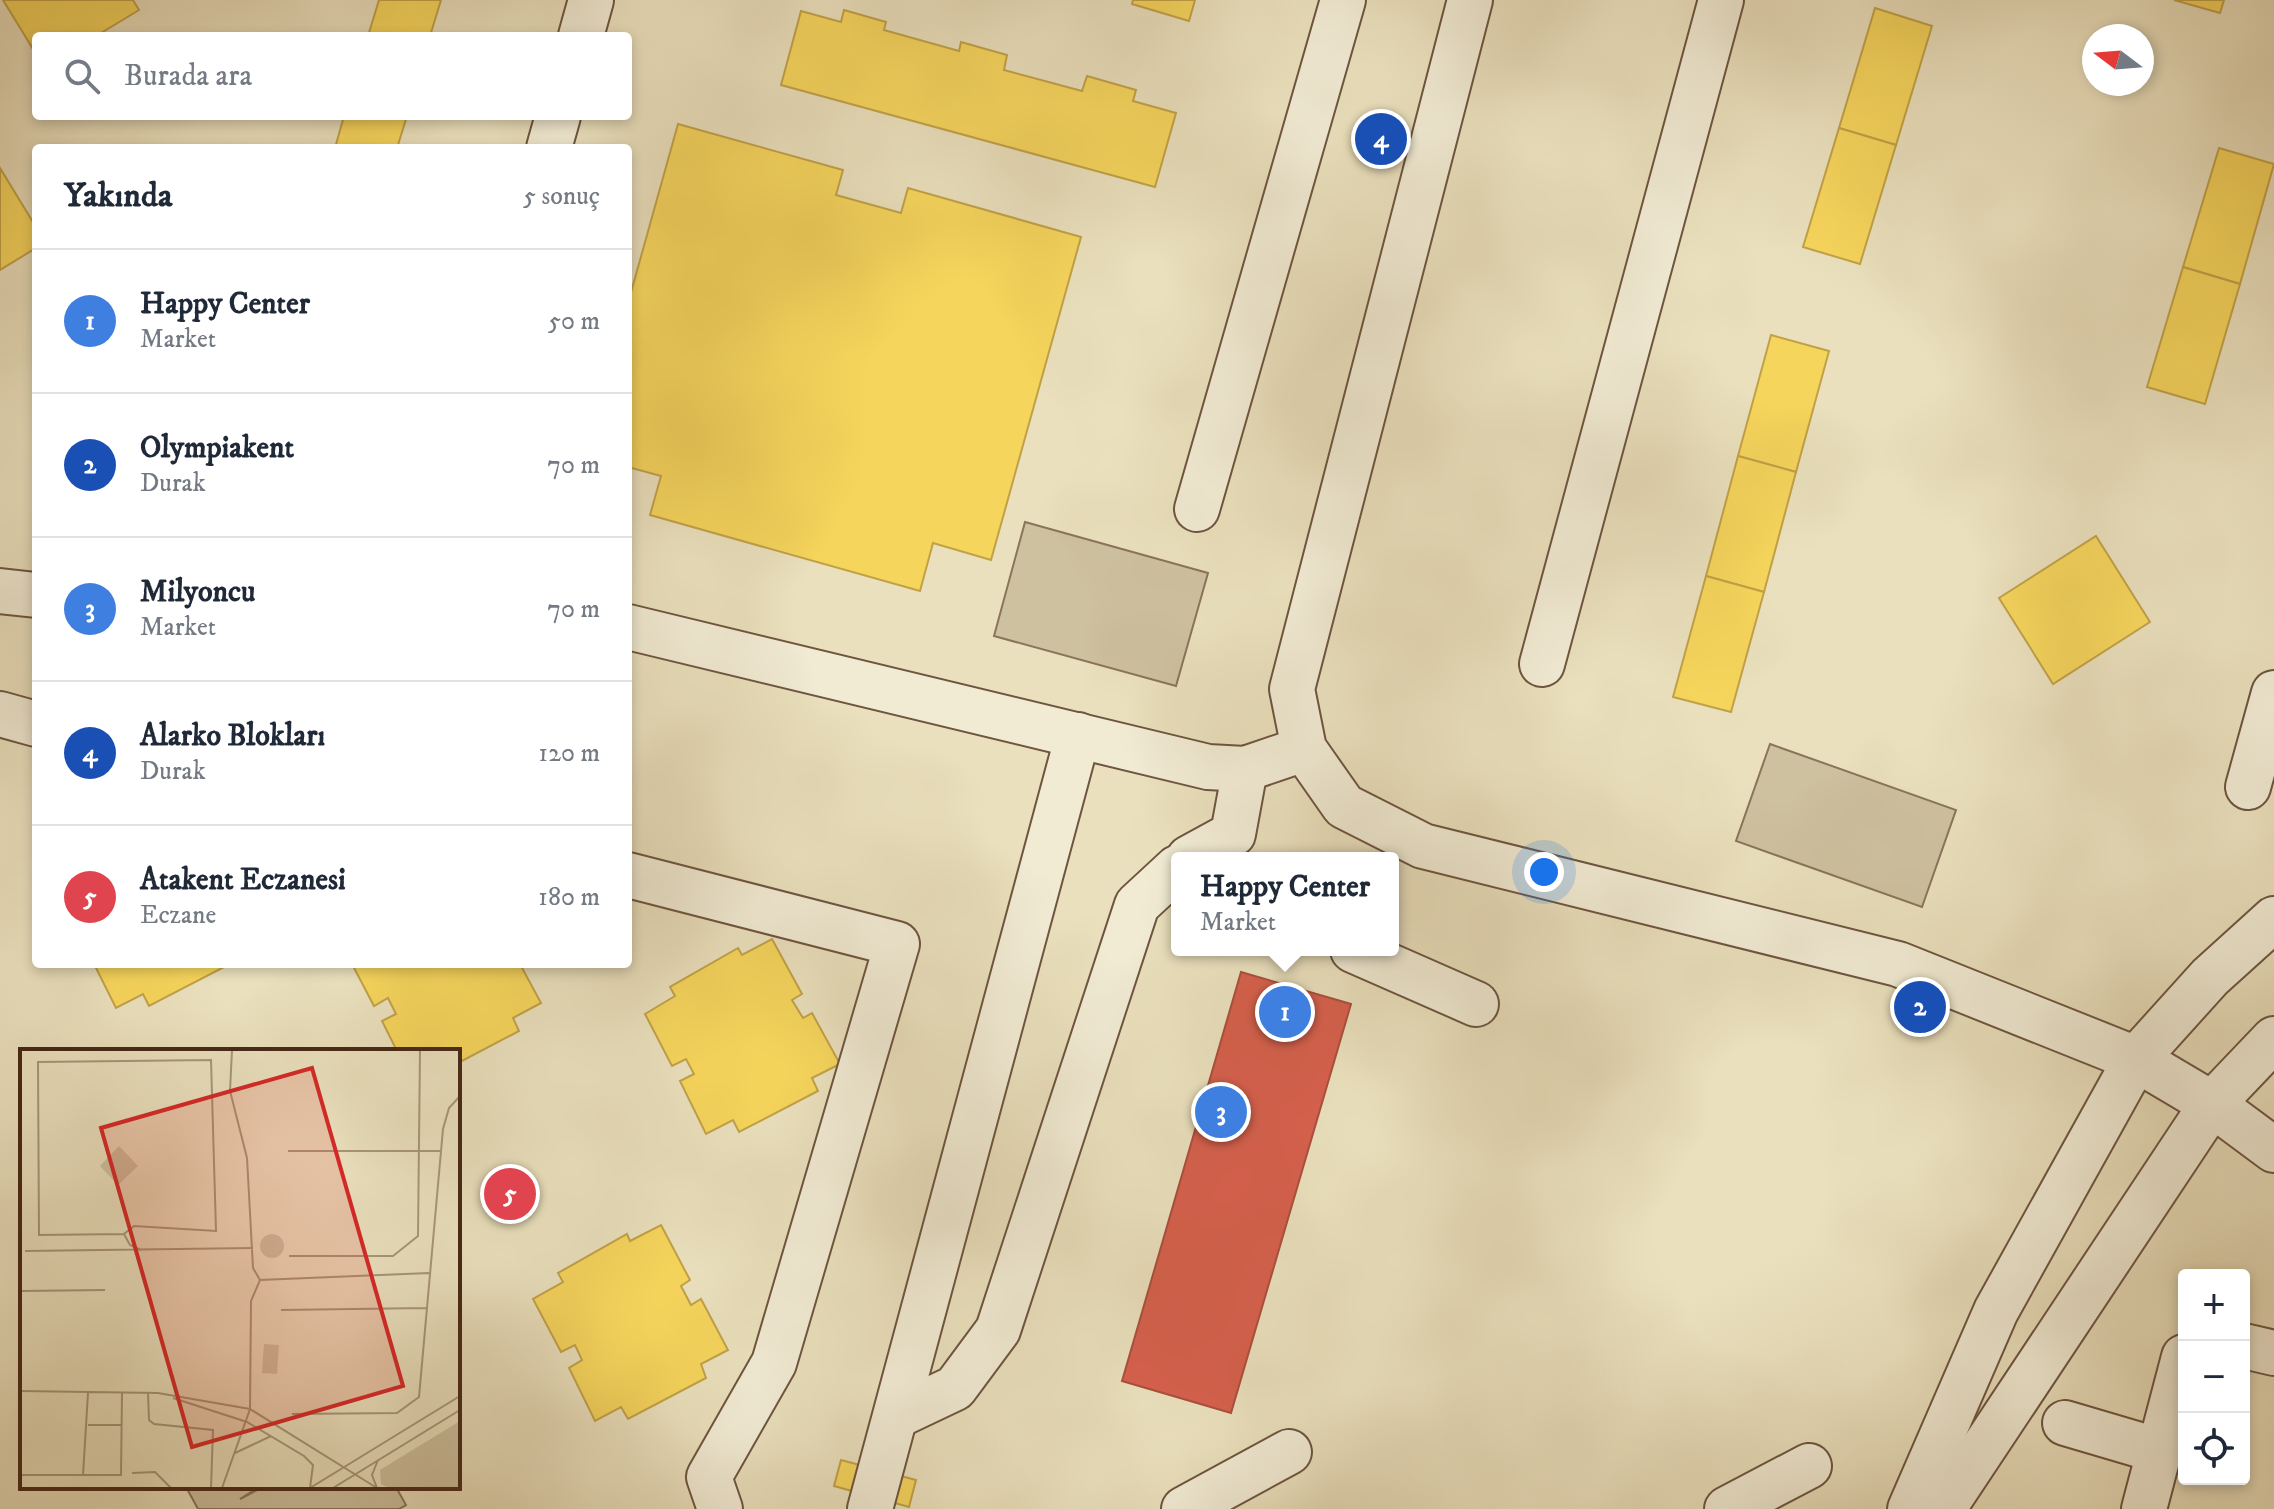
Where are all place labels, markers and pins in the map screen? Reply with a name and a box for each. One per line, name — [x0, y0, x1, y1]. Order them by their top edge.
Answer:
pin: 4 — [1355, 109, 1407, 169]
pin: 2 — [1894, 977, 1946, 1037]
pin: 1 — [1259, 982, 1311, 1042]
pin: 3 — [1195, 1082, 1247, 1142]
pin: 5 — [484, 1164, 536, 1224]

